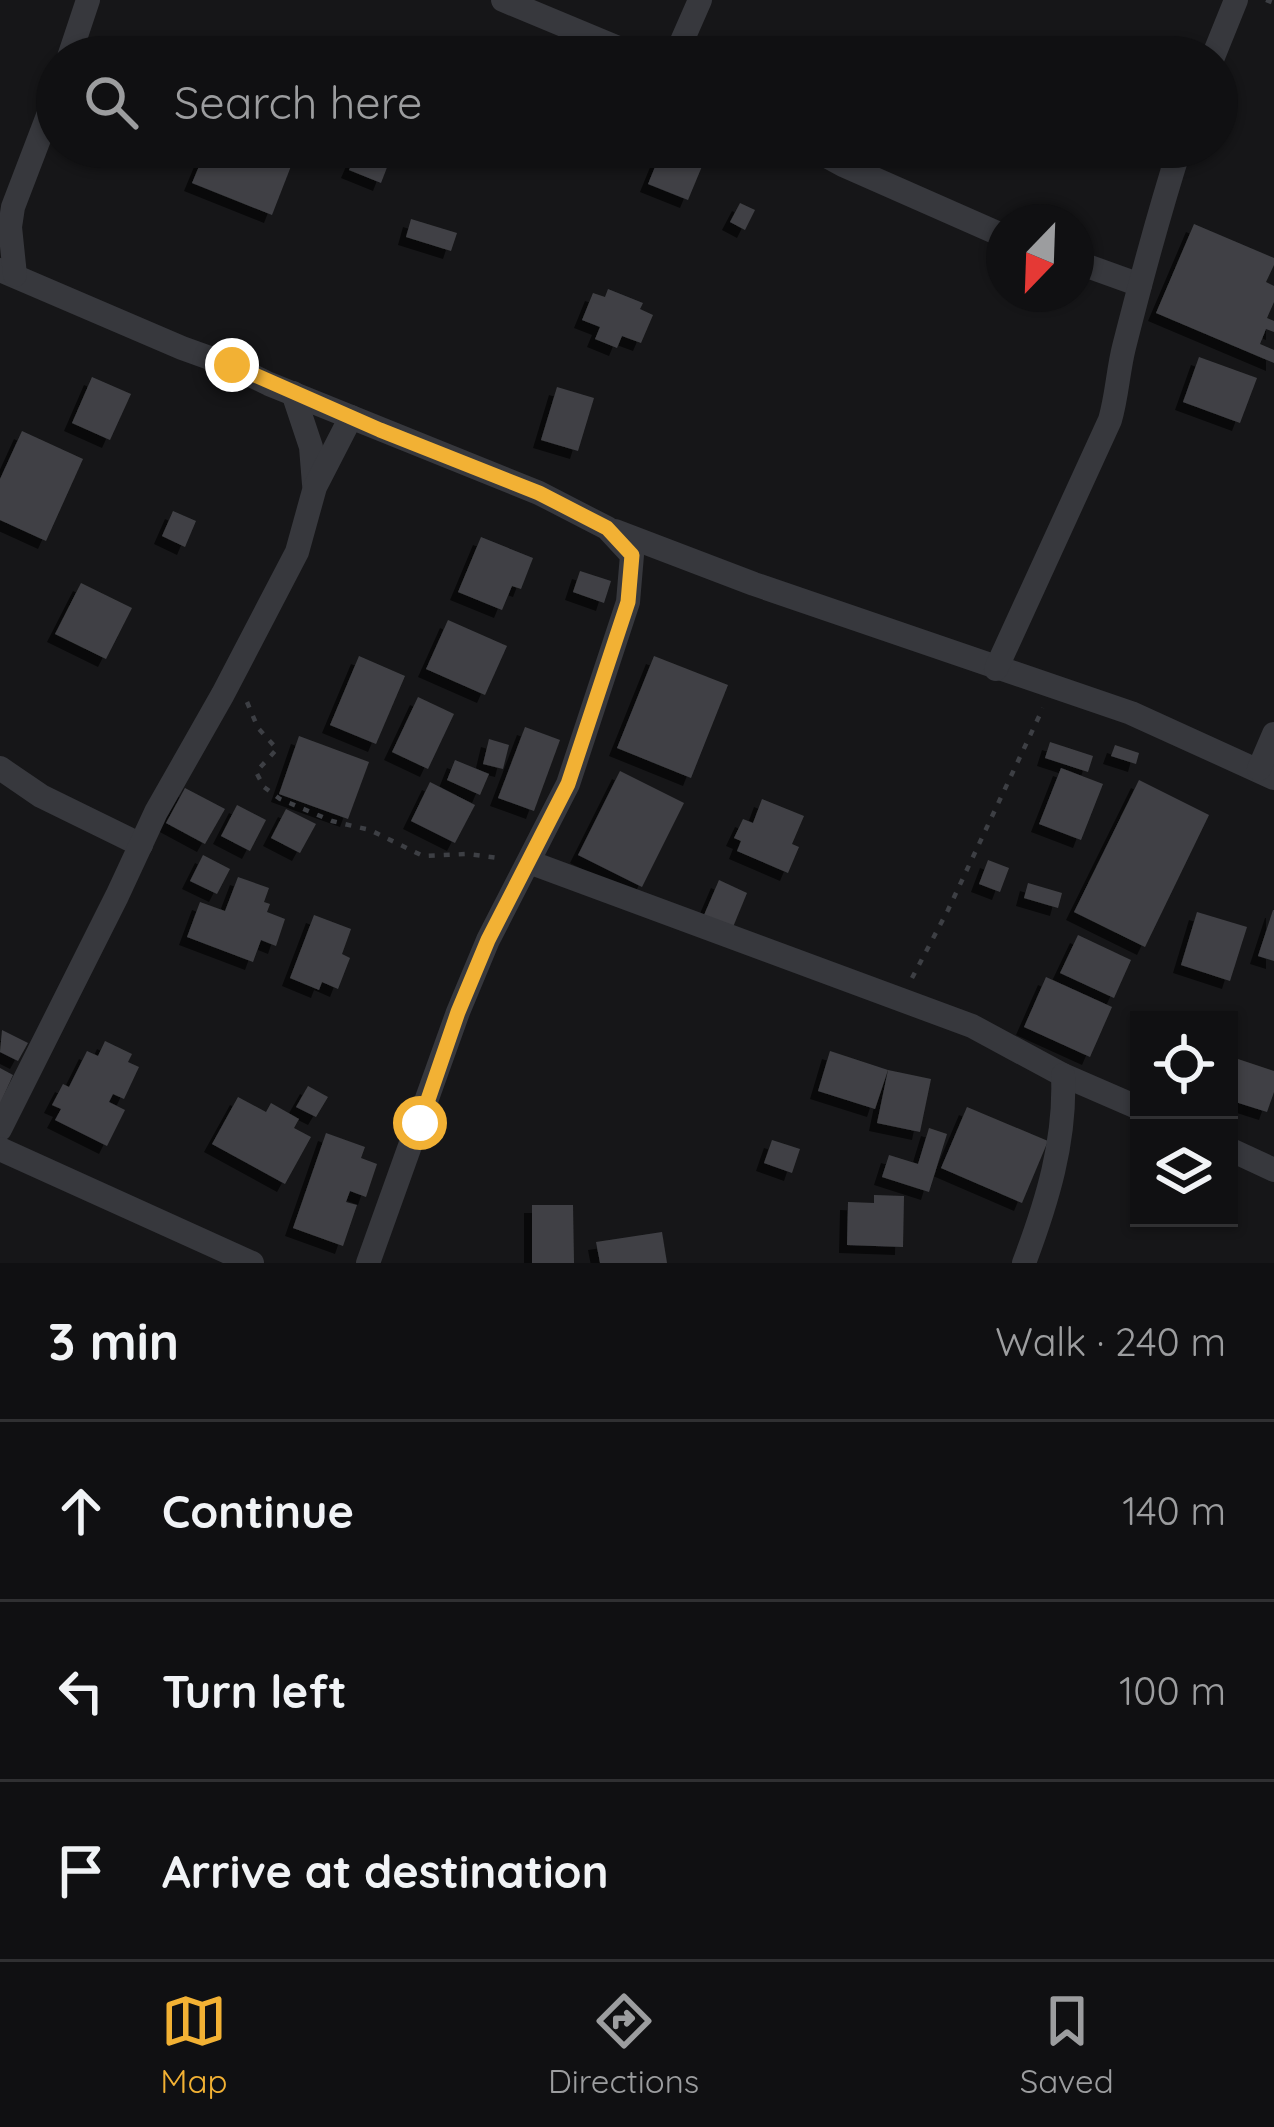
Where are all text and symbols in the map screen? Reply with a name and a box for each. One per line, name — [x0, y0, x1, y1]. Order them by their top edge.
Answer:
search box — [36, 36, 1238, 168]
icon: search — [78, 69, 144, 135]
text: Search here — [174, 74, 422, 130]
north arrow — [986, 204, 1094, 312]
route end — [205, 338, 259, 392]
map controls — [1130, 1011, 1238, 1227]
button: locate — [1130, 1011, 1238, 1119]
route start — [393, 1096, 447, 1150]
button: layers — [1130, 1119, 1238, 1227]
text: 3 min — [48, 1309, 179, 1373]
text: Walk · 240 m — [995, 1317, 1226, 1366]
icon: ahead — [48, 1478, 114, 1544]
text: Continue — [162, 1483, 354, 1539]
text: 140 m — [1122, 1486, 1226, 1535]
icon: left — [48, 1658, 114, 1724]
text: Turn left — [162, 1663, 347, 1719]
text: 100 m — [1119, 1666, 1226, 1715]
icon: arrive — [48, 1838, 114, 1904]
text: Arrive at destination — [162, 1843, 608, 1899]
tab: Map — [160, 1988, 228, 2101]
tab: Directions — [548, 1988, 699, 2101]
tab: Saved — [1020, 1988, 1114, 2101]

